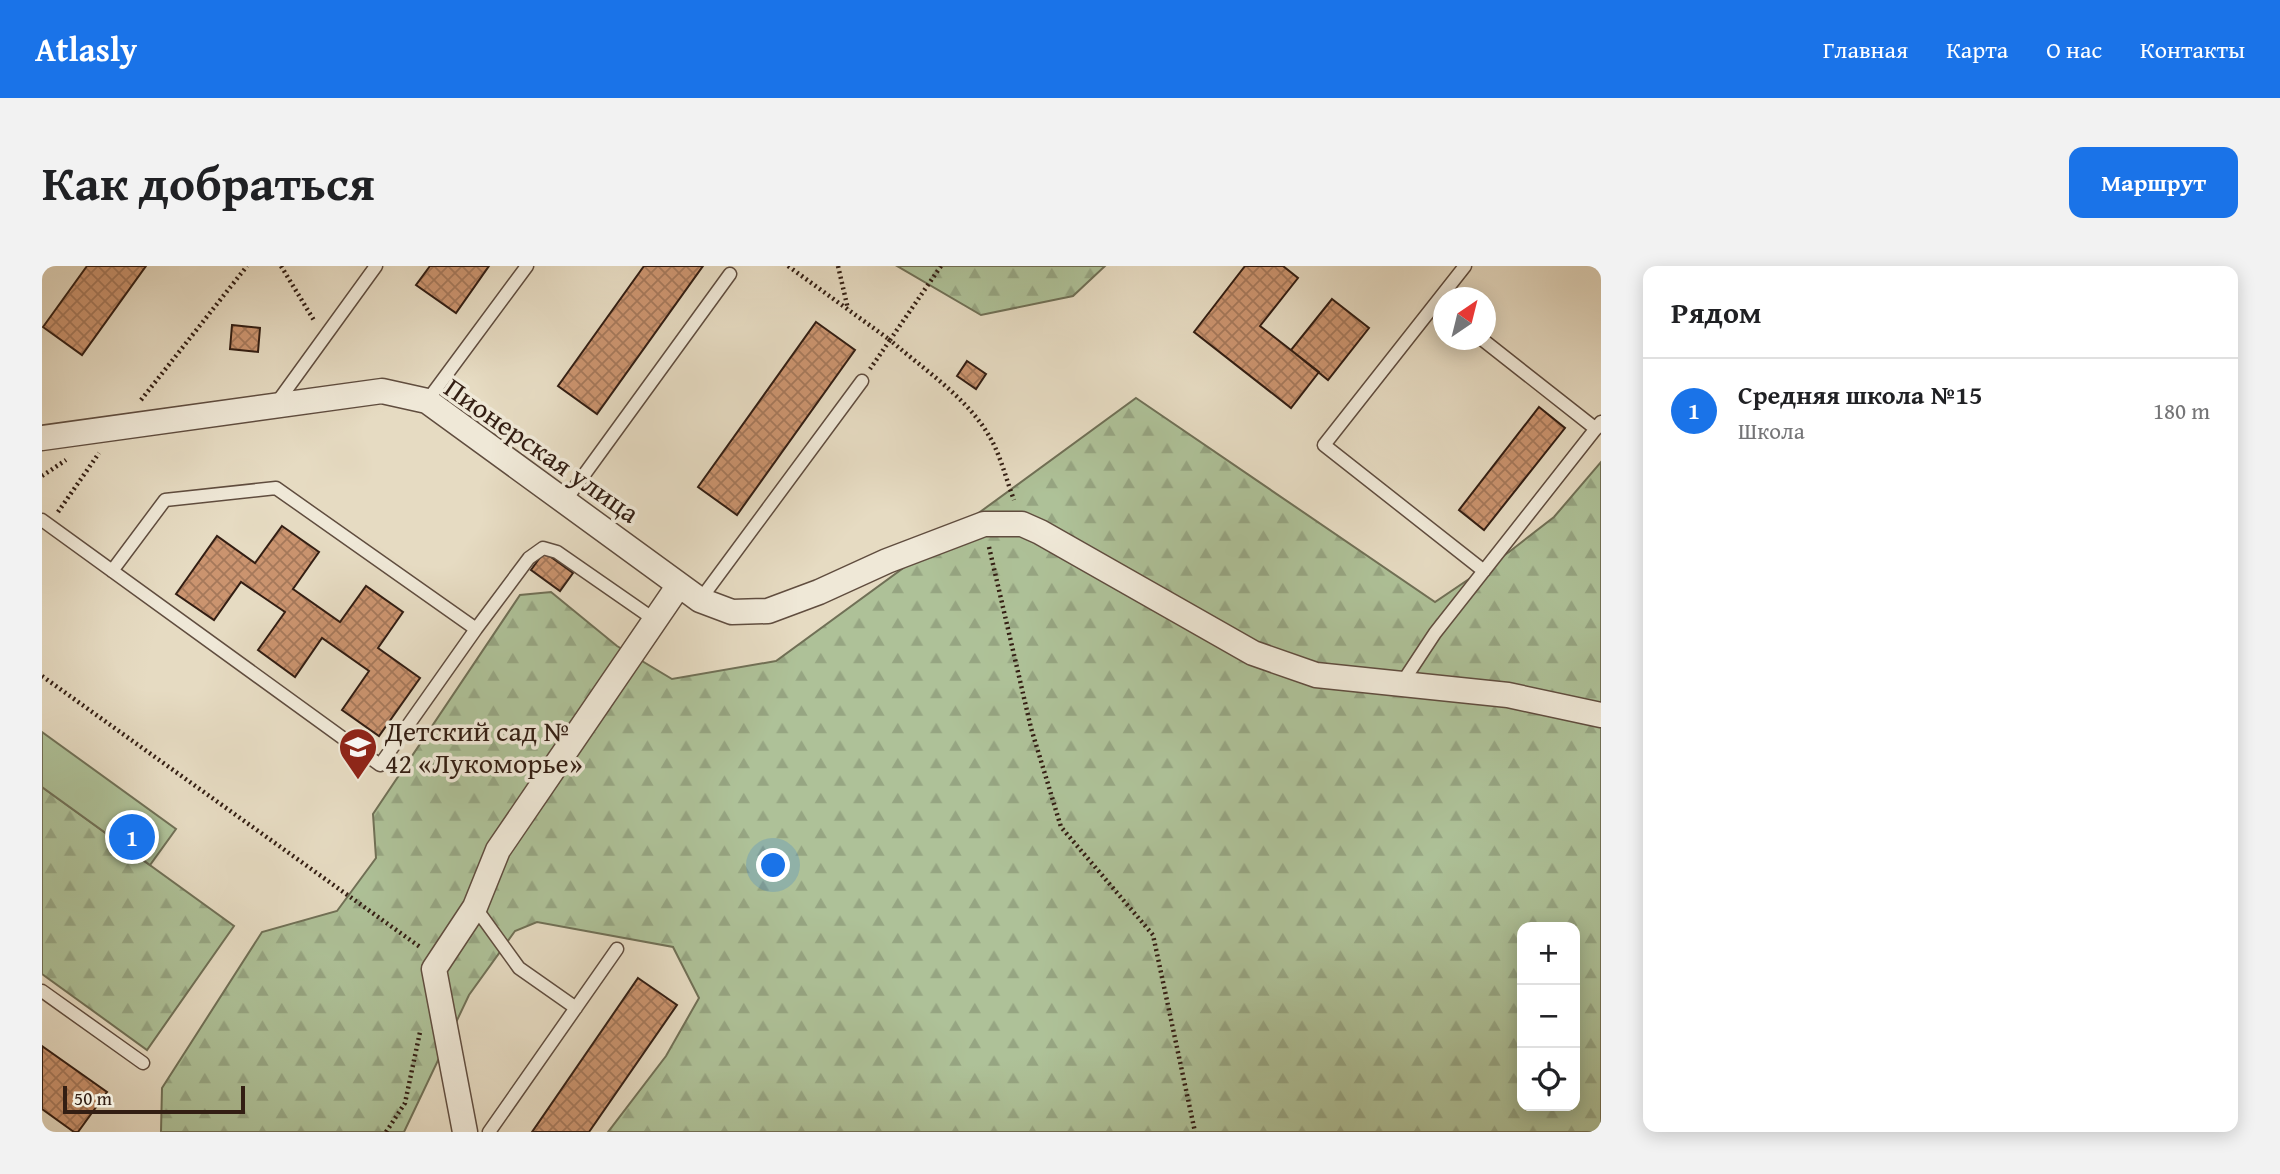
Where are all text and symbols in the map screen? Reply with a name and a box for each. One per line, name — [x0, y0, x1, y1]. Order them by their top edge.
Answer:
text: Atlasly — [35, 25, 137, 73]
text: Главная — [1823, 32, 1908, 67]
text: Карта — [1946, 32, 2008, 67]
text: О нас — [2046, 32, 2102, 67]
text: Контакты — [2140, 32, 2245, 67]
text: Как добраться — [42, 146, 375, 218]
button: Маршрут — [2069, 147, 2238, 218]
north arrow — [1433, 287, 1496, 350]
text: Рядом — [1671, 290, 1762, 334]
street label: Пионерская улица — [436, 367, 649, 533]
text: Средняя школа №15 — [1738, 375, 1982, 414]
text: 1 — [1688, 394, 1700, 427]
text: 180 m — [2153, 394, 2210, 427]
text: Школа — [1738, 414, 1805, 447]
place label: Детский сад № 42 «Лукоморье» — [384, 710, 583, 783]
school or university icon: Детский сад № 42 «Лукоморье» — [337, 726, 379, 781]
pin: 1 — [109, 811, 155, 863]
your location — [756, 848, 790, 882]
map controls — [1517, 922, 1580, 1111]
button: + — [1517, 922, 1580, 985]
button: − — [1517, 985, 1580, 1048]
button: locate — [1517, 1048, 1580, 1111]
scale bar — [63, 1083, 245, 1115]
text: 50 m — [74, 1084, 112, 1112]

